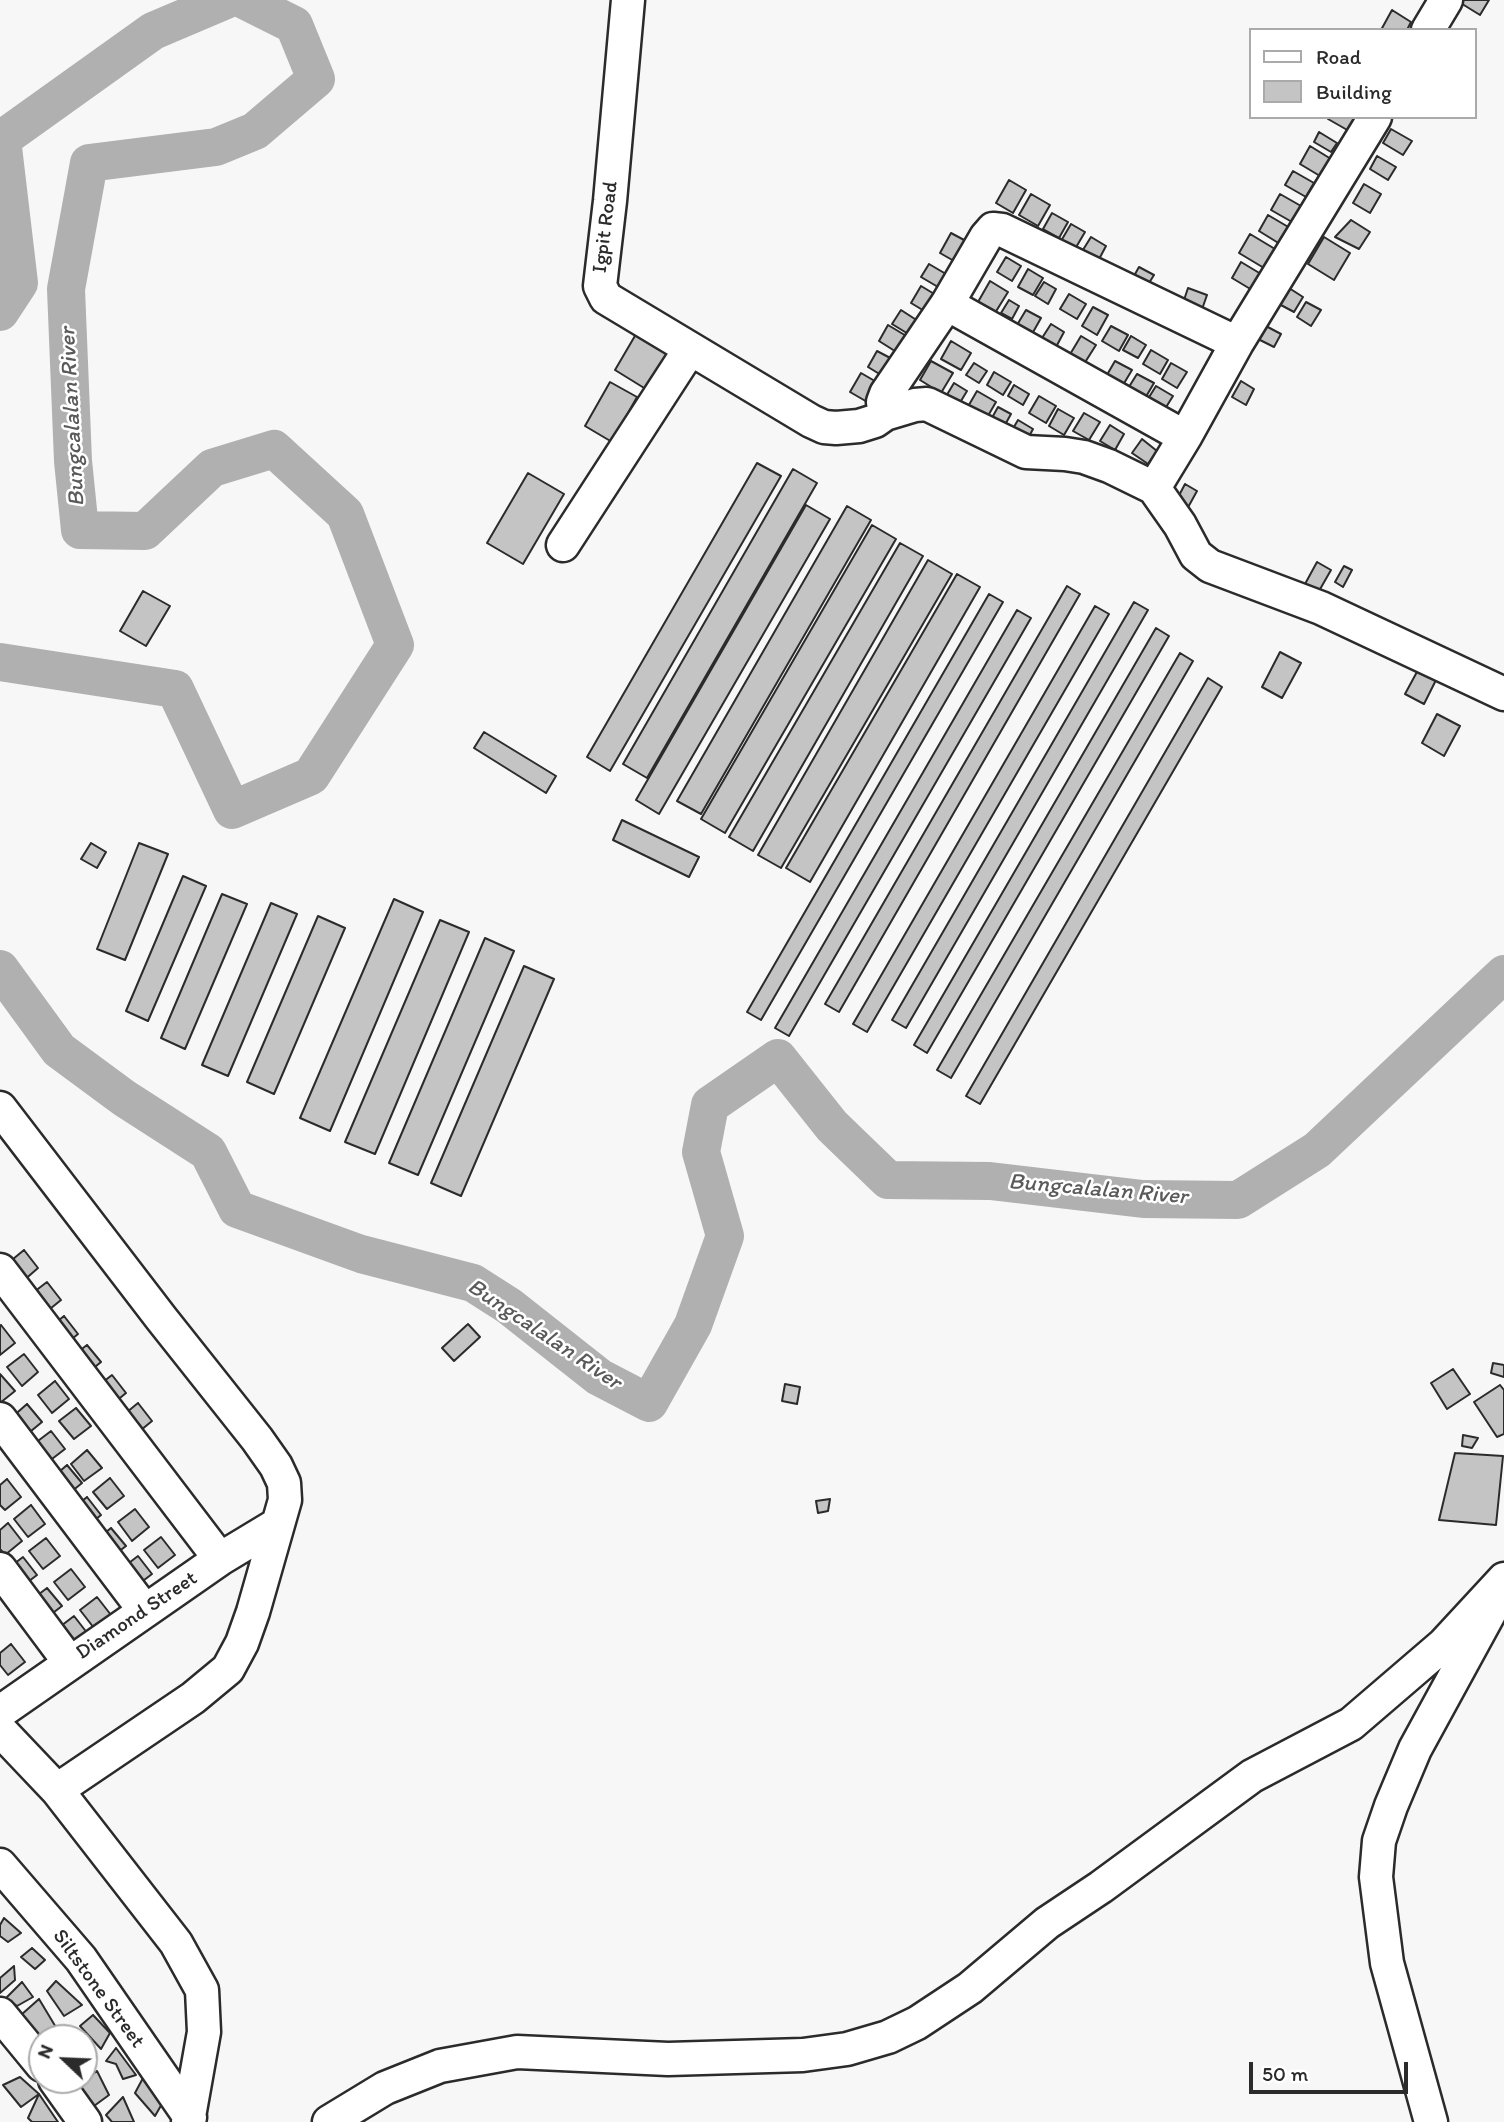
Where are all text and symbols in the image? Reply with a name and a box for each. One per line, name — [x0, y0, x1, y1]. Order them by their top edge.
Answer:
legend — [1248, 28, 1476, 119]
text: Road — [1316, 44, 1361, 69]
text: Building — [1316, 79, 1392, 104]
street label: Igpit Road — [588, 180, 624, 274]
water label: Bungcalalan River — [55, 327, 91, 507]
water label: Bungcalalan River — [1007, 1168, 1189, 1212]
water label: Bungcalalan River — [462, 1273, 626, 1397]
street label: Diamond Street — [72, 1566, 202, 1666]
street label: Siltstone Street — [47, 1925, 149, 2053]
north arrow — [28, 2024, 98, 2094]
text: N — [32, 2041, 58, 2062]
scale bar — [1252, 2048, 1411, 2092]
text: 50 m — [1262, 2061, 1308, 2086]

